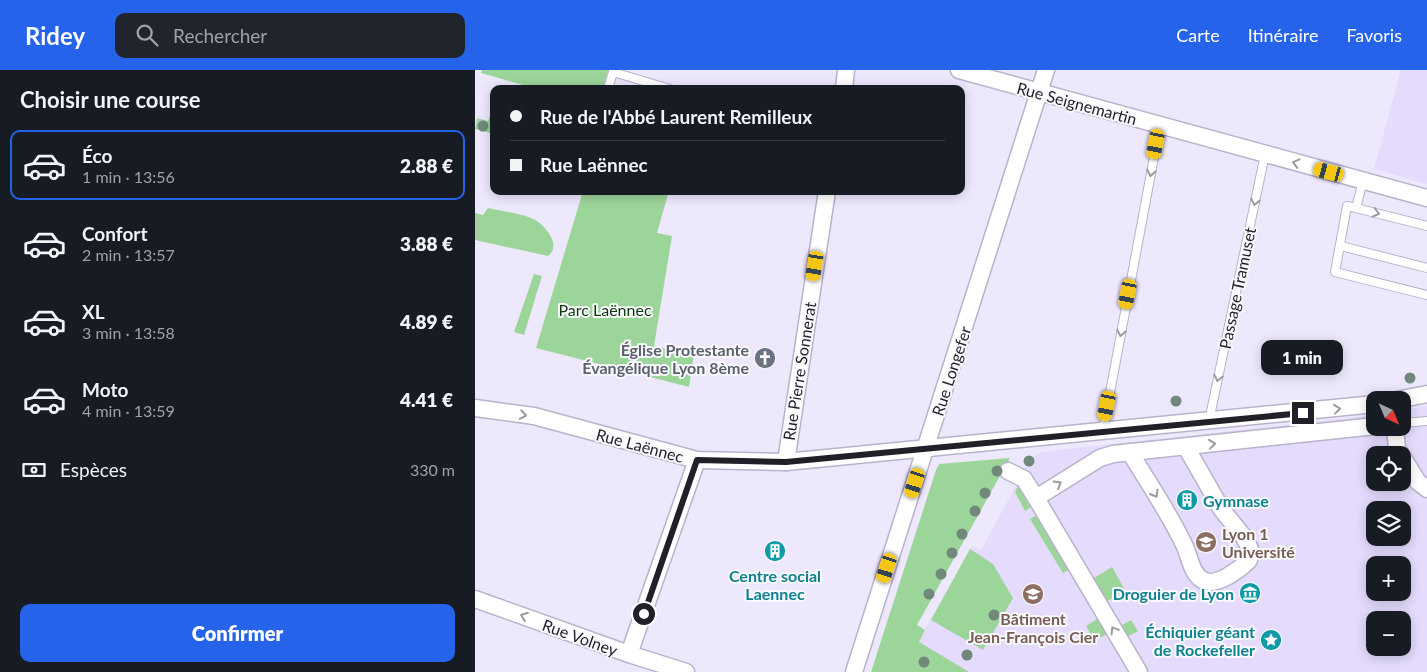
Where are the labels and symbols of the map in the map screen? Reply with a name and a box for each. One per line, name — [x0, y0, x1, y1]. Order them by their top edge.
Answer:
street label: Rue Seignemartin — [1015, 78, 1139, 128]
car — [1145, 128, 1166, 160]
one-way arrow — [1292, 158, 1300, 168]
car — [1312, 161, 1345, 183]
one-way arrow — [1146, 169, 1156, 178]
one-way arrow — [1250, 197, 1261, 206]
one-way arrow — [1372, 207, 1381, 218]
street label: Passage Tramuset — [1215, 225, 1259, 351]
car — [805, 250, 824, 282]
car — [1117, 278, 1138, 310]
park label: Parc Laënnec — [558, 300, 652, 319]
street label: Rue Pierre Sonnerat — [779, 300, 819, 442]
street label: Rue Longefer — [928, 324, 974, 418]
one-way arrow — [1116, 328, 1126, 337]
place label: Église Protestante Évangélique Lyon 8ème — [582, 340, 749, 377]
callout: 1 min — [1262, 340, 1344, 376]
church icon: Église Protestante Évangélique Lyon 8ème — [753, 346, 777, 370]
one-way arrow — [1214, 374, 1224, 383]
car — [1096, 390, 1117, 422]
north arrow — [1366, 391, 1411, 436]
route end — [1292, 402, 1314, 424]
one-way arrow — [1333, 404, 1341, 415]
one-way arrow — [519, 409, 528, 419]
street label: Rue Laënnec — [594, 424, 686, 466]
one-way arrow — [1209, 439, 1217, 450]
car — [903, 466, 926, 500]
one-way arrow — [1053, 481, 1062, 491]
building icon: Gymnase — [1175, 488, 1199, 512]
one-way arrow — [1148, 489, 1158, 498]
place label: Gymnase — [1203, 491, 1269, 510]
place label: Lyon 1 Université — [1222, 524, 1295, 561]
school or university icon: Lyon 1 Université — [1194, 530, 1218, 554]
building icon: Centre social Laennec — [763, 539, 787, 563]
car — [875, 551, 898, 585]
place label: Centre social Laennec — [729, 566, 821, 603]
museum icon: Droguier de Lyon — [1238, 581, 1262, 605]
school or university icon: Bâtiment Jean-François Cier — [1021, 582, 1045, 606]
place label: Droguier de Lyon — [1113, 584, 1234, 603]
route start — [633, 603, 655, 625]
place label: Bâtiment Jean-François Cier — [968, 609, 1098, 646]
one-way arrow — [521, 612, 529, 622]
street label: Rue Volney — [540, 615, 621, 660]
place label: Échiquier géant de Rockefeller — [1145, 622, 1255, 659]
one-way arrow — [1111, 627, 1121, 636]
place icon: Échiquier géant de Rockefeller — [1259, 628, 1283, 652]

